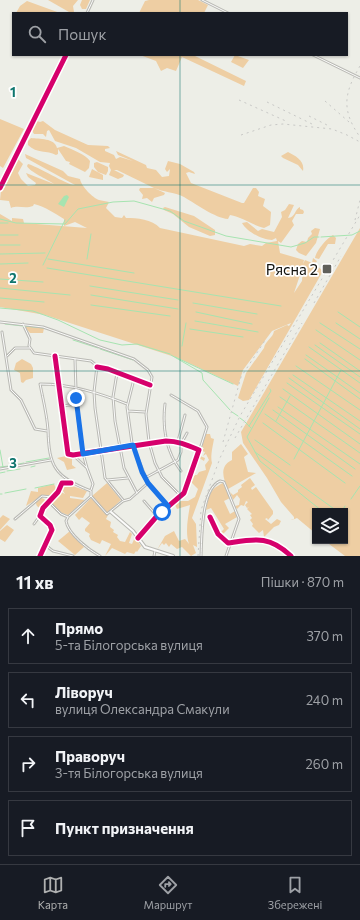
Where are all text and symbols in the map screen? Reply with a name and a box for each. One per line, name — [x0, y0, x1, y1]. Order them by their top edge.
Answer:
search box — [12, 12, 348, 56]
icon: search — [26, 23, 48, 45]
text: Пошук — [58, 25, 106, 43]
text: 1 — [10, 84, 16, 100]
place label: Рясна 2 — [266, 260, 318, 278]
marker: Рясна 2 — [321, 263, 333, 275]
text: 2 — [9, 270, 17, 286]
route end — [67, 389, 85, 407]
text: 3 — [9, 455, 17, 471]
route start — [153, 503, 171, 521]
map controls — [312, 508, 348, 544]
button: layers — [312, 508, 348, 544]
text: 11 хв — [16, 572, 54, 593]
text: Пішки · 870 m — [261, 574, 344, 590]
text: Прямо — [55, 619, 103, 637]
icon: ahead — [17, 625, 39, 647]
text: 370 m — [306, 628, 343, 644]
text: 5-та Білогорська вулиця — [55, 637, 203, 653]
text: Ліворуч — [55, 683, 113, 701]
icon: left — [17, 689, 39, 711]
text: 240 m — [306, 692, 343, 708]
text: вулиця Олександра Смакули — [55, 701, 230, 717]
text: Праворуч — [55, 747, 125, 765]
icon: right — [17, 753, 39, 775]
text: 260 m — [306, 756, 343, 772]
text: 3-тя Білогорська вулиця — [55, 765, 203, 781]
icon: arrive — [17, 817, 39, 839]
text: Пункт призначення — [55, 819, 194, 837]
tab: Карта — [38, 874, 68, 911]
tab: Маршрут — [144, 874, 192, 911]
tab: Збережені — [268, 874, 322, 911]

